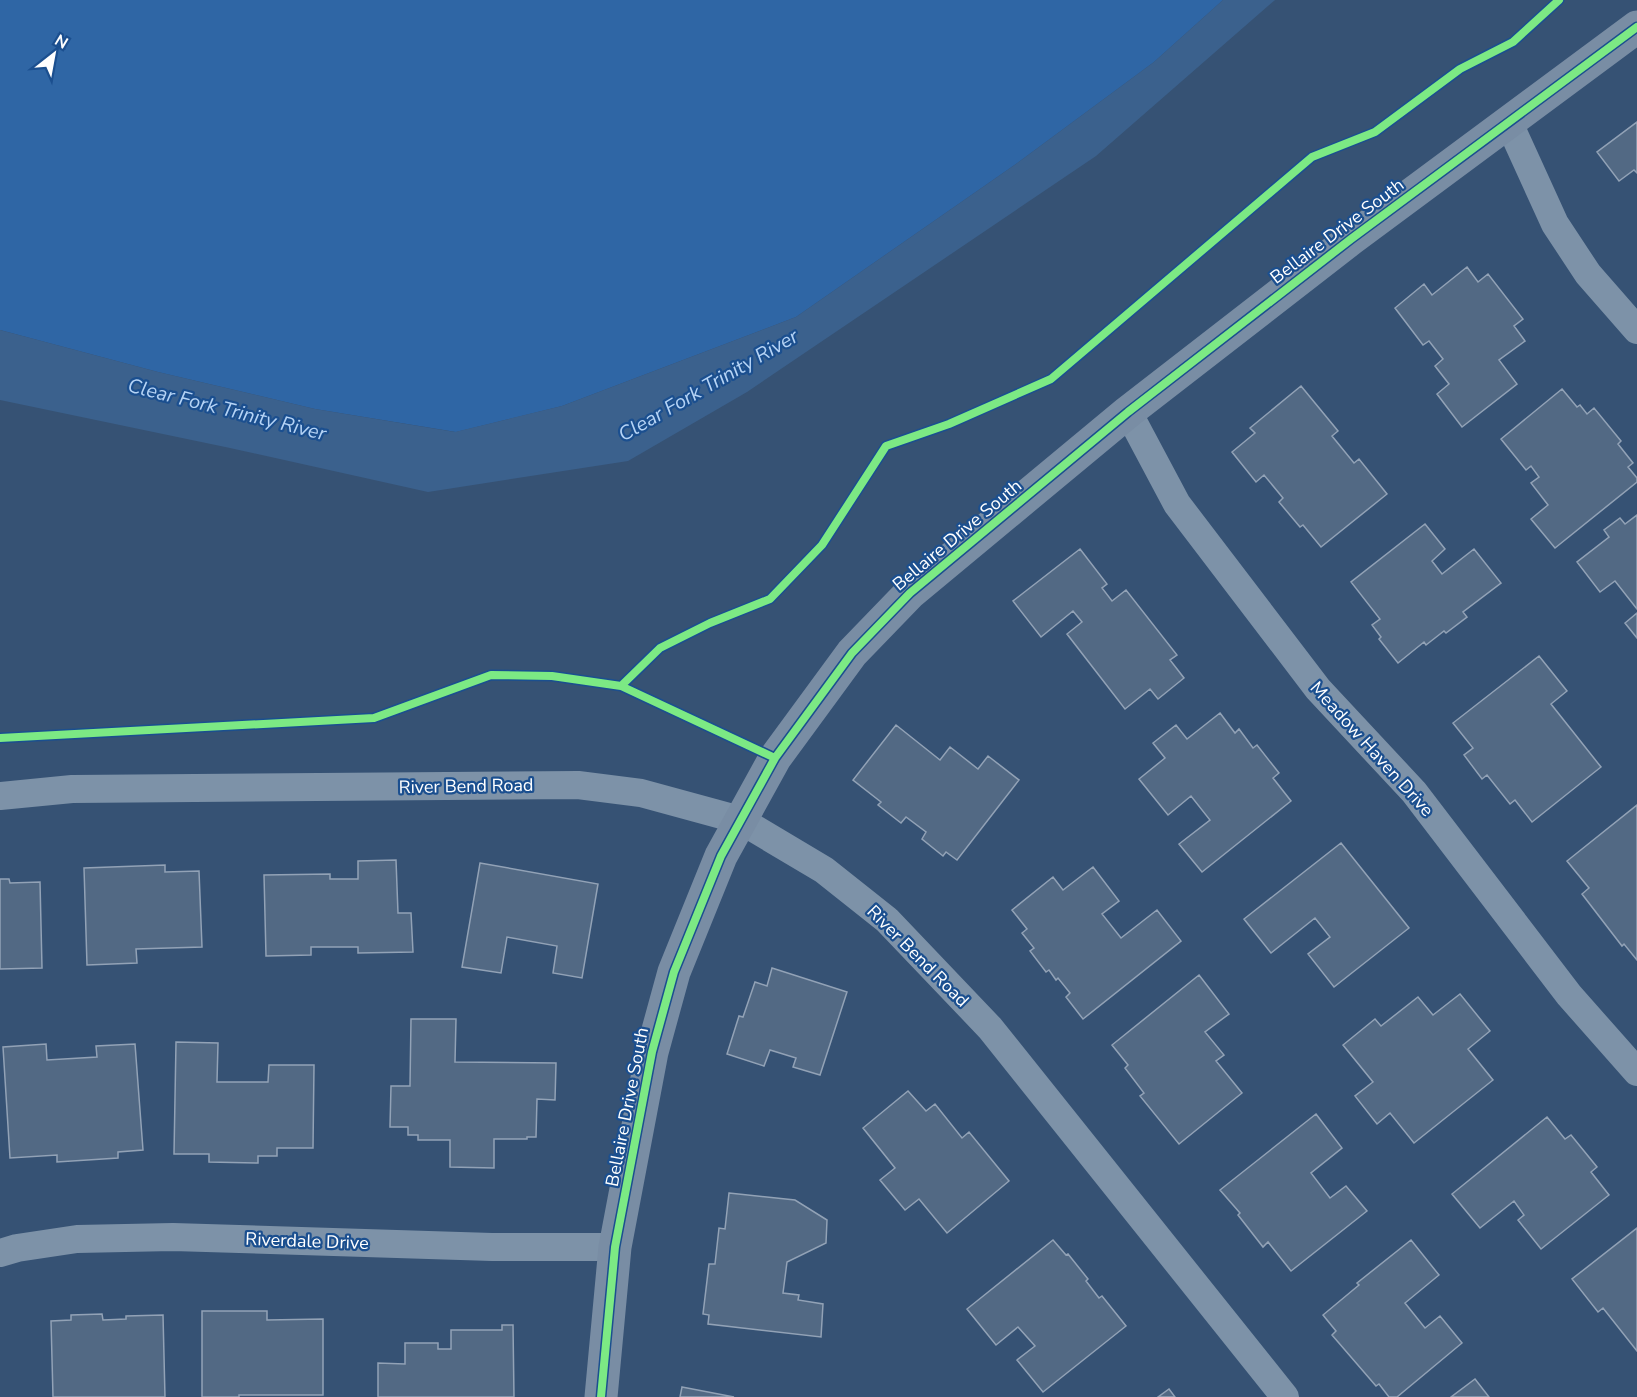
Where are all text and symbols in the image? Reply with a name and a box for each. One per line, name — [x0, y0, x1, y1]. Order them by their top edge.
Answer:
north arrow — [24, 24, 84, 84]
text: N — [50, 29, 72, 55]
street label: Bellaire Drive South — [1265, 173, 1409, 289]
water label: Clear Fork Trinity River — [613, 322, 804, 448]
water label: Clear Fork Trinity River — [125, 372, 330, 447]
street label: Bellaire Drive South — [887, 474, 1027, 596]
street label: Meadow Haven Drive — [1305, 676, 1439, 822]
street label: River Bend Road — [398, 773, 534, 799]
street label: River Bend Road — [862, 900, 974, 1012]
street label: Bellaire Drive South — [600, 1025, 654, 1189]
street label: Riverdale Drive — [245, 1227, 369, 1255]

